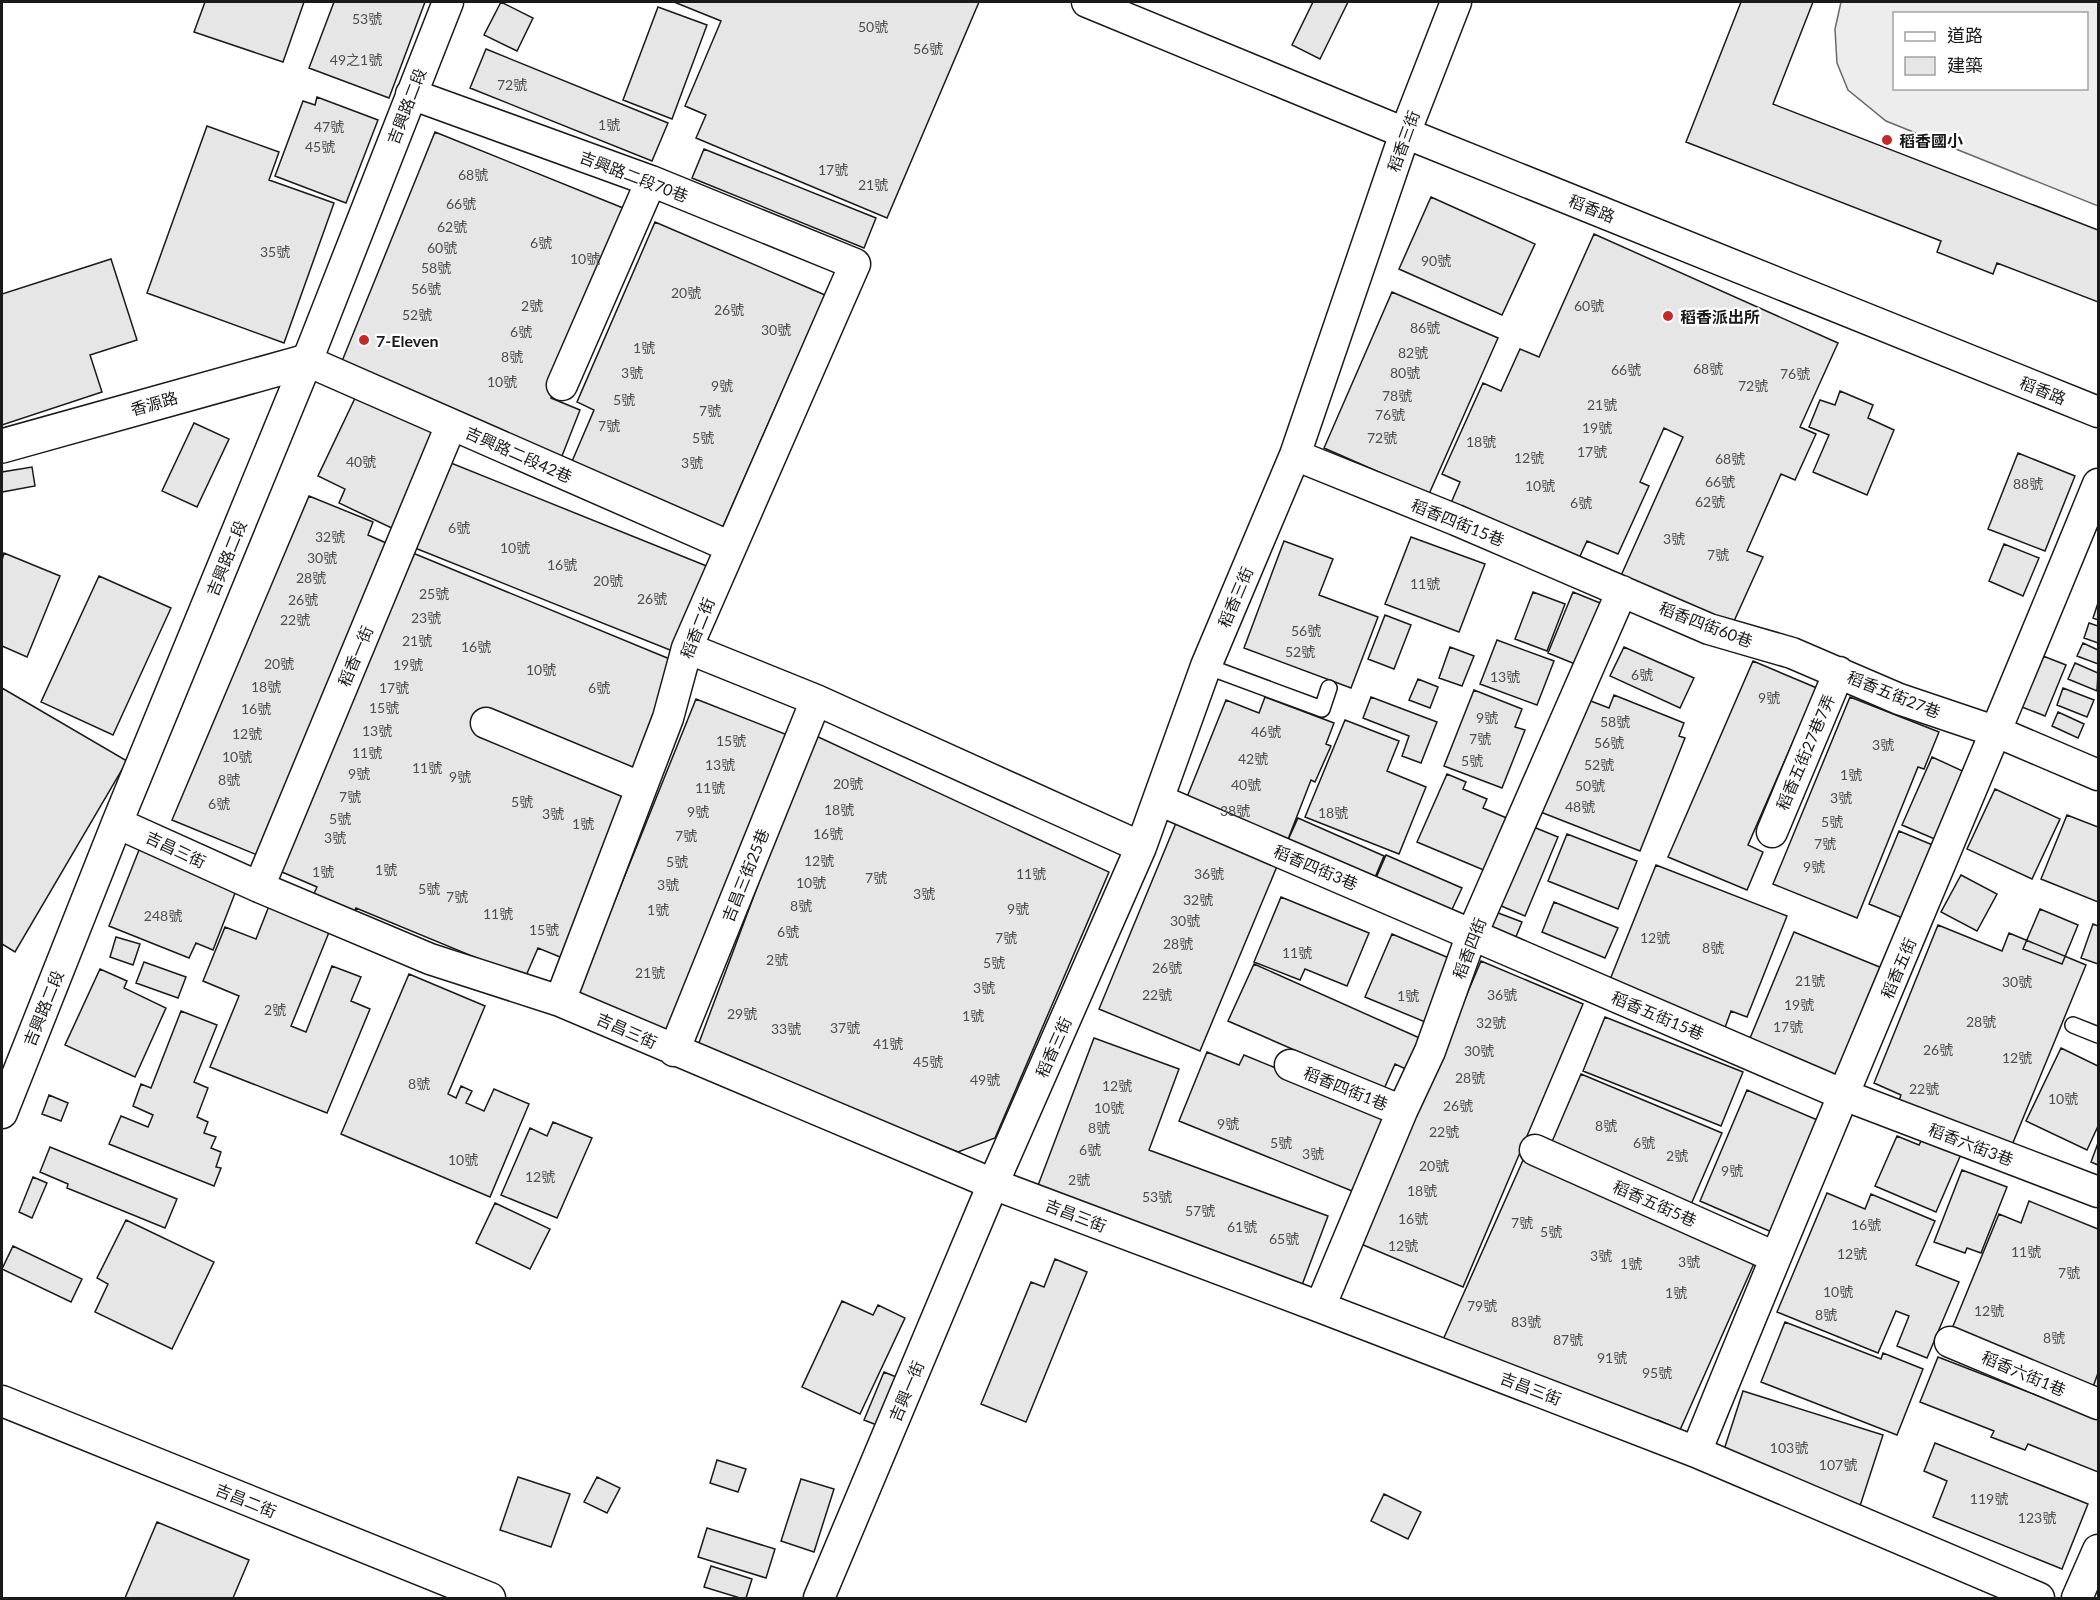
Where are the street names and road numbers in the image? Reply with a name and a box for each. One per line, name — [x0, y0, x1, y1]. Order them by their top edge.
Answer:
street label: 吉興路二段 — [383, 65, 429, 147]
street label: 稻香三街 — [1383, 108, 1423, 174]
street label: 吉興路二段70巷 — [577, 147, 691, 205]
street label: 稻香路 — [1566, 190, 1618, 226]
street label: 稻香路 — [2017, 372, 2069, 408]
street label: 香源路 — [128, 387, 180, 419]
street label: 吉興路二段42巷 — [463, 422, 575, 486]
street label: 稻香四街15巷 — [1409, 495, 1507, 549]
street label: 吉興路二段 — [202, 517, 250, 599]
street label: 稻香三街 — [1214, 564, 1256, 630]
street label: 稻香二街 — [676, 595, 718, 661]
street label: 稻香四街60巷 — [1657, 597, 1755, 651]
street label: 稻香一街 — [334, 623, 376, 689]
street label: 稻香五街27巷 — [1845, 667, 1943, 721]
street label: 稻香五街27巷7弄 — [1772, 691, 1838, 813]
street label: 吉昌三街25巷 — [718, 826, 772, 924]
street label: 吉昌三街 — [143, 827, 209, 871]
street label: 稻香四街3巷 — [1271, 841, 1361, 893]
street label: 稻香四街 — [1449, 915, 1489, 981]
street label: 稻香五街 — [1877, 935, 1919, 1001]
street label: 吉興路二段 — [19, 967, 67, 1049]
street label: 稻香五街15巷 — [1609, 987, 1707, 1043]
street label: 吉昌三街 — [594, 1008, 660, 1052]
street label: 稻香三街 — [1031, 1014, 1075, 1080]
street label: 稻香四街1巷 — [1301, 1062, 1391, 1114]
street label: 稻香六街3巷 — [1926, 1119, 2016, 1169]
street label: 稻香五街5巷 — [1610, 1176, 1700, 1230]
street label: 吉昌三街 — [1043, 1195, 1109, 1235]
street label: 稻香六街1巷 — [1979, 1347, 2069, 1399]
street label: 吉興一街 — [885, 1358, 927, 1424]
street label: 吉昌三街 — [1498, 1368, 1564, 1408]
street label: 吉昌二街 — [213, 1479, 279, 1521]

